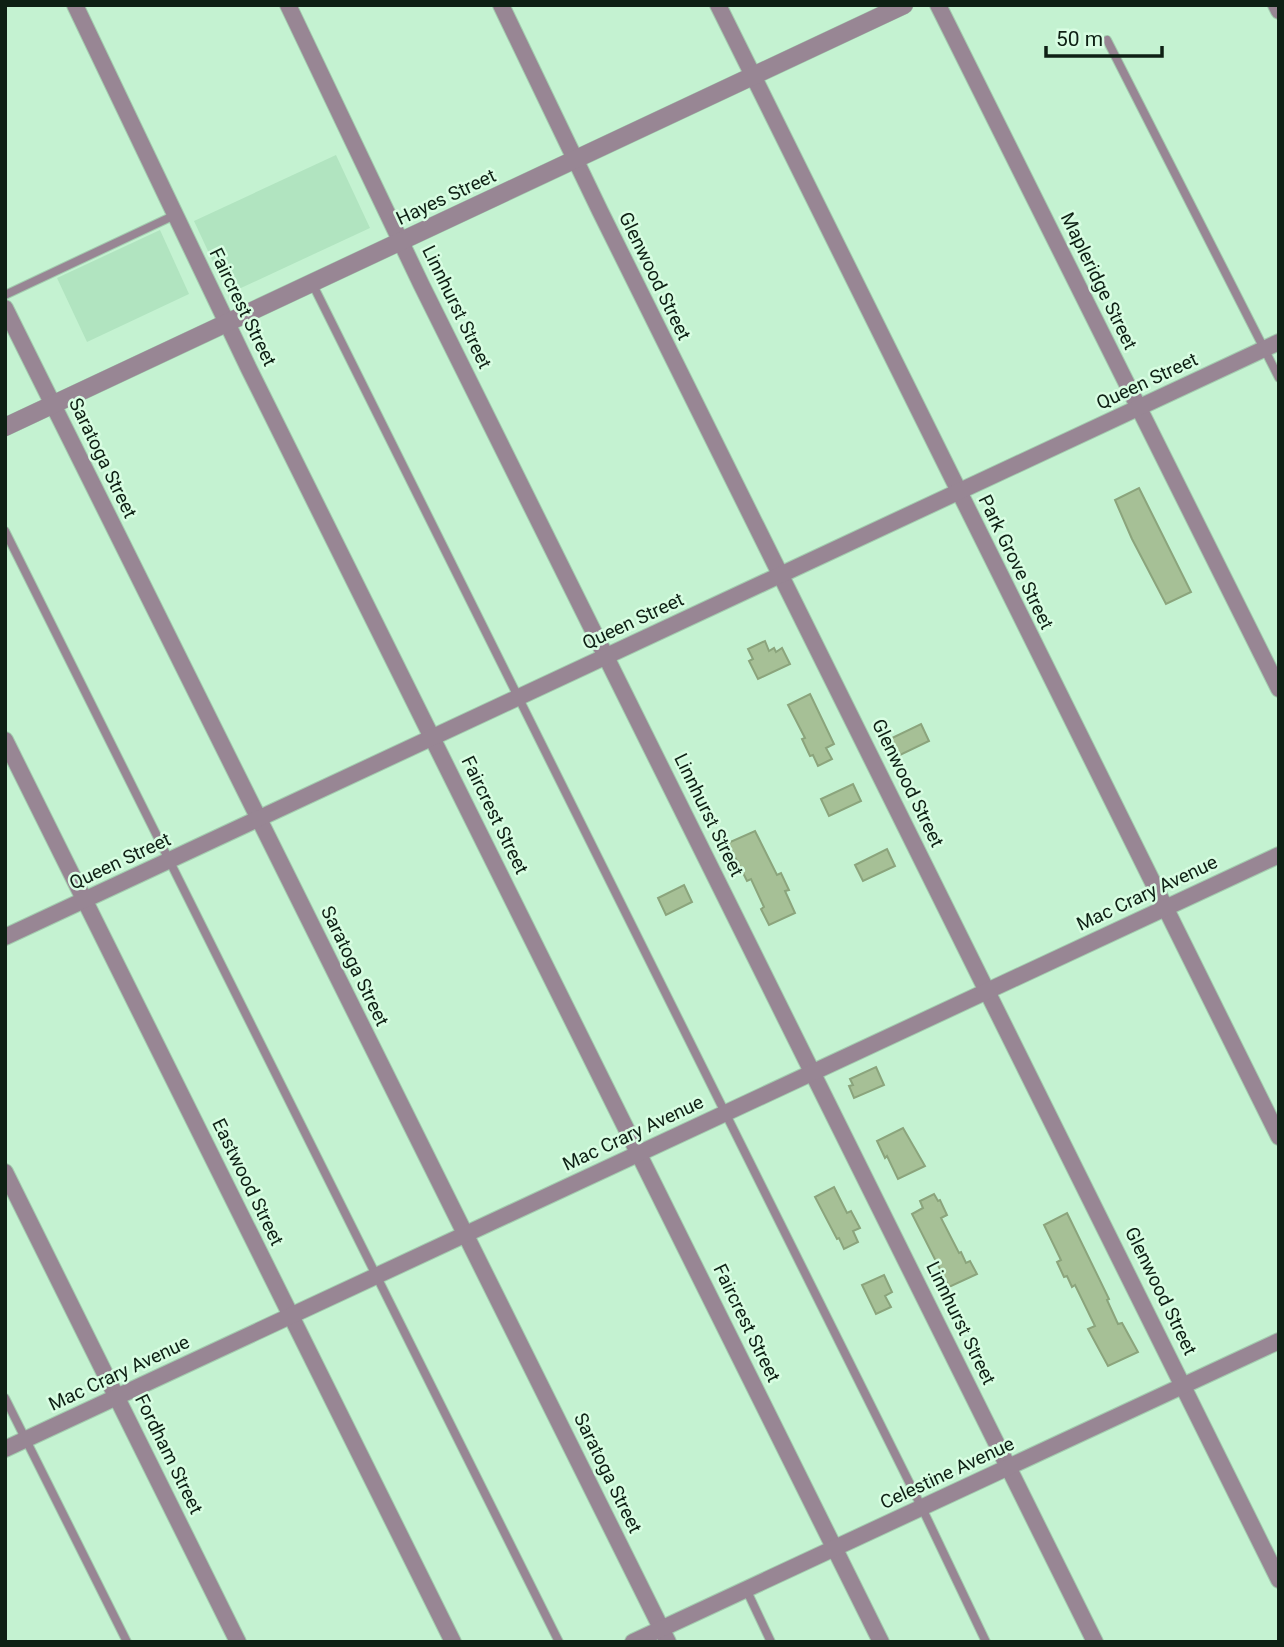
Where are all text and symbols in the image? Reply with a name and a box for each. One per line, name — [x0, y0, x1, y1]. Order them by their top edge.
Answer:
scale bar — [1046, 14, 1162, 58]
text: 50 m — [1056, 27, 1103, 51]
street label: Hayes Street — [392, 164, 500, 230]
street label: Glenwood Street — [614, 208, 696, 344]
street label: Mapleridge Street — [1056, 209, 1142, 353]
street label: Linnhurst Street — [417, 242, 497, 372]
street label: Faircrest Street — [204, 244, 282, 370]
street label: Queen Street — [1093, 348, 1201, 414]
street label: Saratoga Street — [64, 394, 142, 522]
street label: Park Grove Street — [973, 491, 1059, 633]
street label: Queen Street — [579, 588, 687, 654]
street label: Glenwood Street — [867, 715, 949, 851]
street label: Linnhurst Street — [669, 750, 749, 880]
street label: Faircrest Street — [456, 752, 534, 878]
street label: Queen Street — [66, 828, 174, 894]
street label: Mac Crary Avenue — [1073, 850, 1221, 936]
street label: Saratoga Street — [316, 902, 394, 1030]
street label: Mac Crary Avenue — [559, 1090, 707, 1176]
street label: Eastwood Street — [207, 1115, 289, 1249]
street label: Glenwood Street — [1120, 1223, 1202, 1359]
street label: Linnhurst Street — [921, 1258, 1001, 1388]
street label: Faircrest Street — [708, 1260, 786, 1386]
street label: Mac Crary Avenue — [45, 1330, 193, 1416]
street label: Fordham Street — [130, 1390, 208, 1518]
street label: Saratoga Street — [569, 1409, 647, 1537]
street label: Celestine Avenue — [876, 1432, 1018, 1514]

